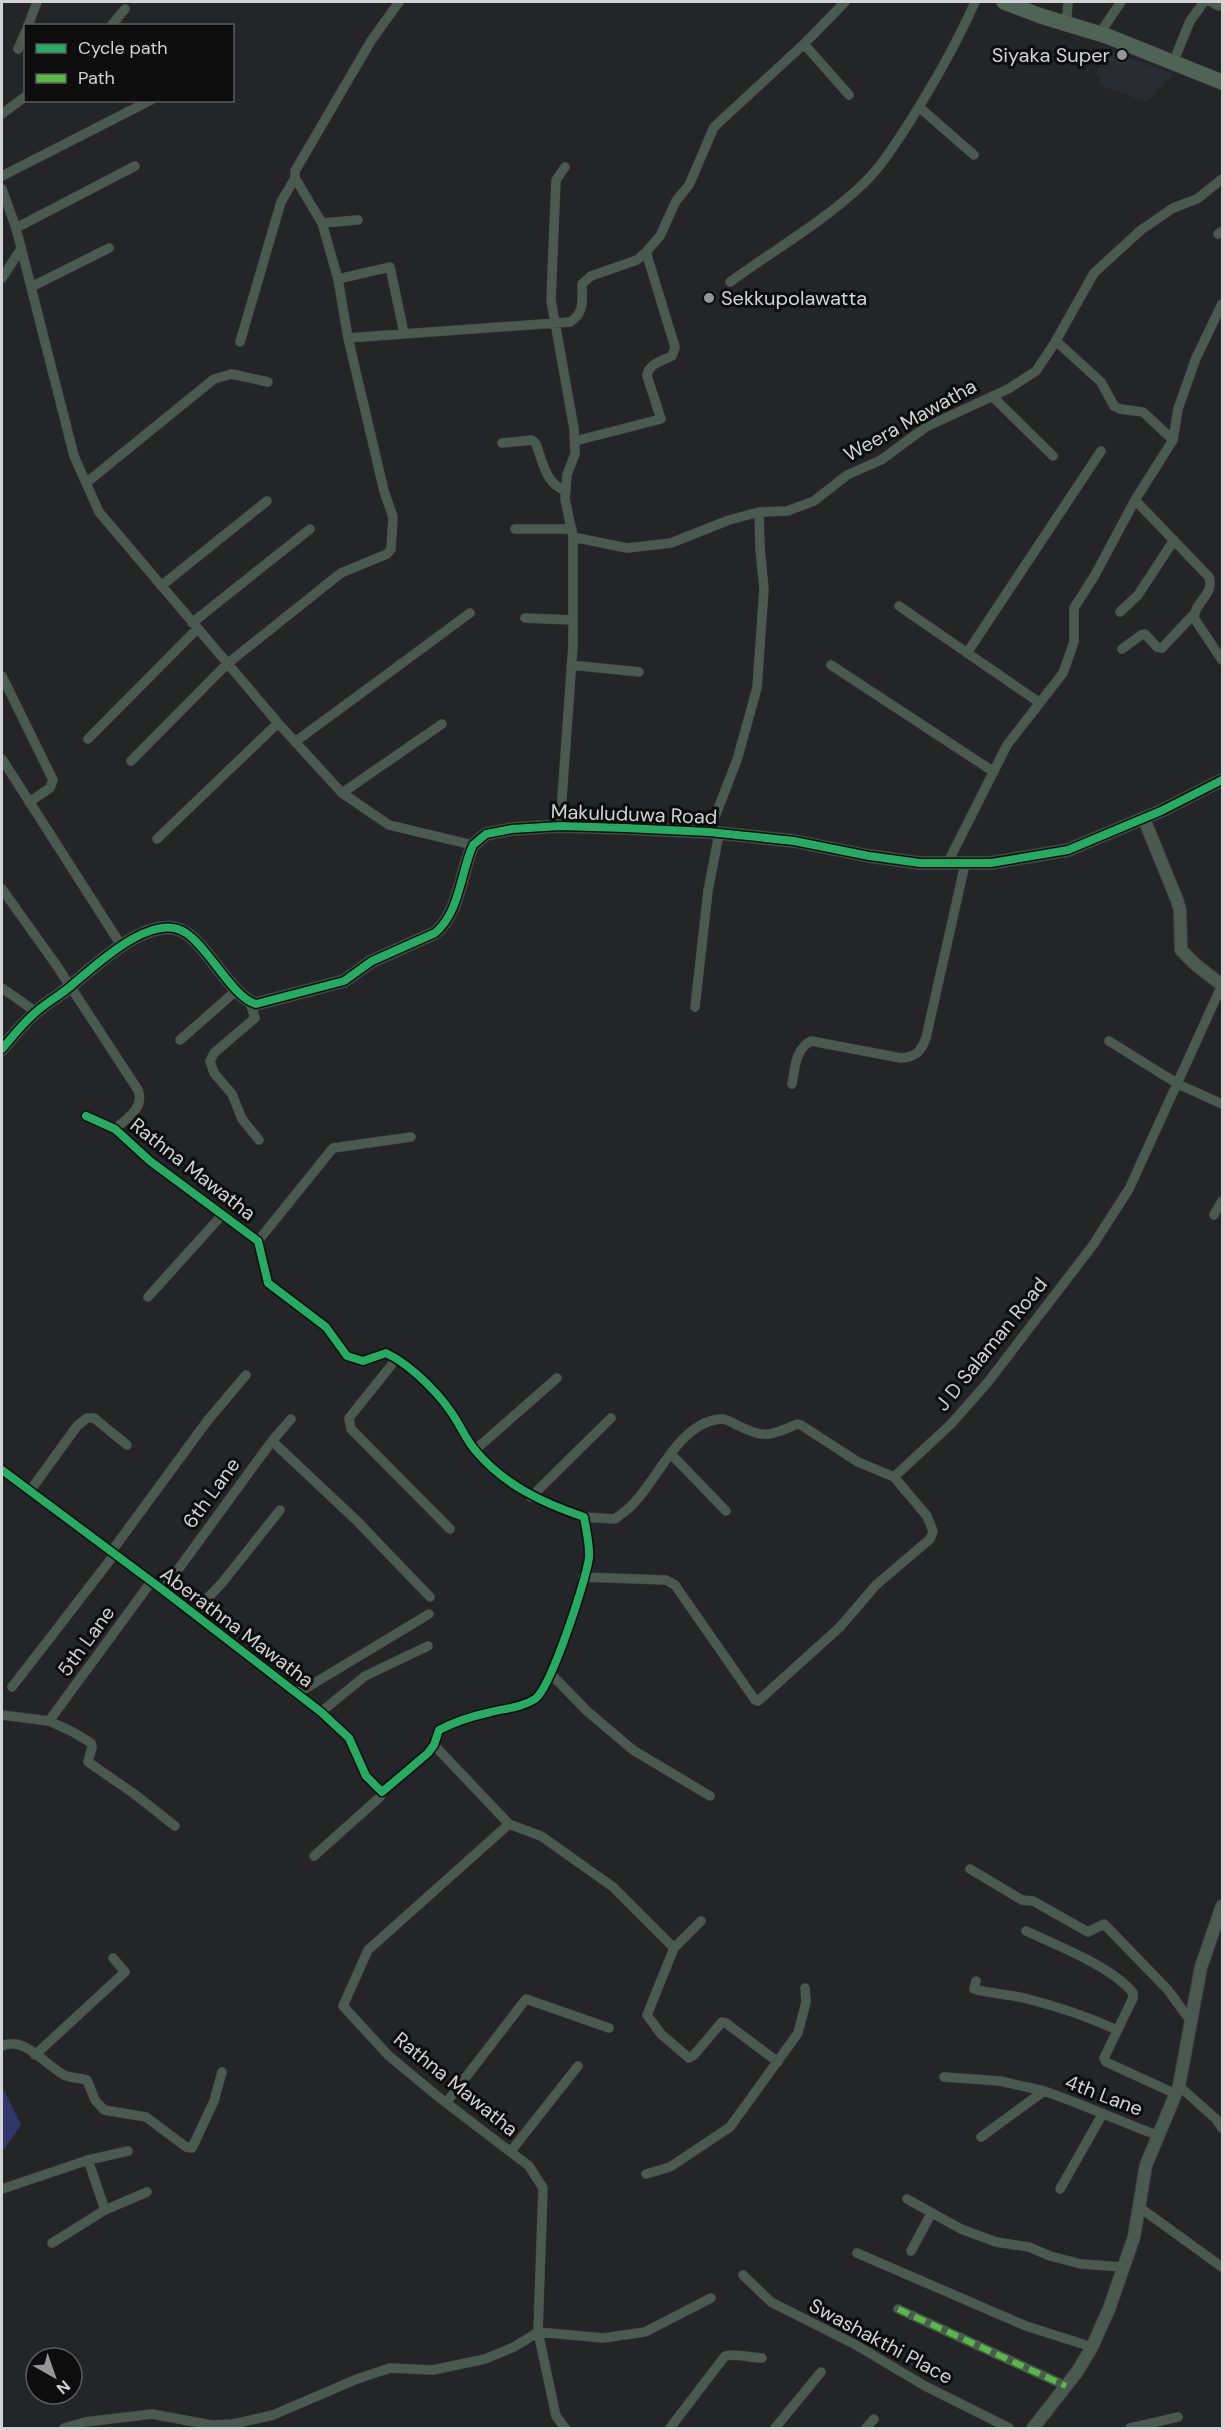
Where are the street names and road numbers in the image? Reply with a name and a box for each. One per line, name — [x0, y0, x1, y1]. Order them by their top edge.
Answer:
street label: Weera Mawatha — [839, 373, 981, 467]
street label: Makuluduwa Road — [550, 798, 718, 830]
street label: Rathna Mawatha — [125, 1112, 261, 1226]
street label: J D Salaman Road — [929, 1272, 1053, 1416]
street label: 6th Lane — [177, 1452, 245, 1534]
street label: Aberathna Mawatha — [155, 1561, 319, 1693]
street label: 5th Lane — [52, 1601, 120, 1681]
street label: Rathna Mawatha — [389, 2026, 523, 2142]
street label: 4th Lane — [1062, 2068, 1146, 2122]
street label: Swashakthi Place — [805, 2292, 957, 2390]

